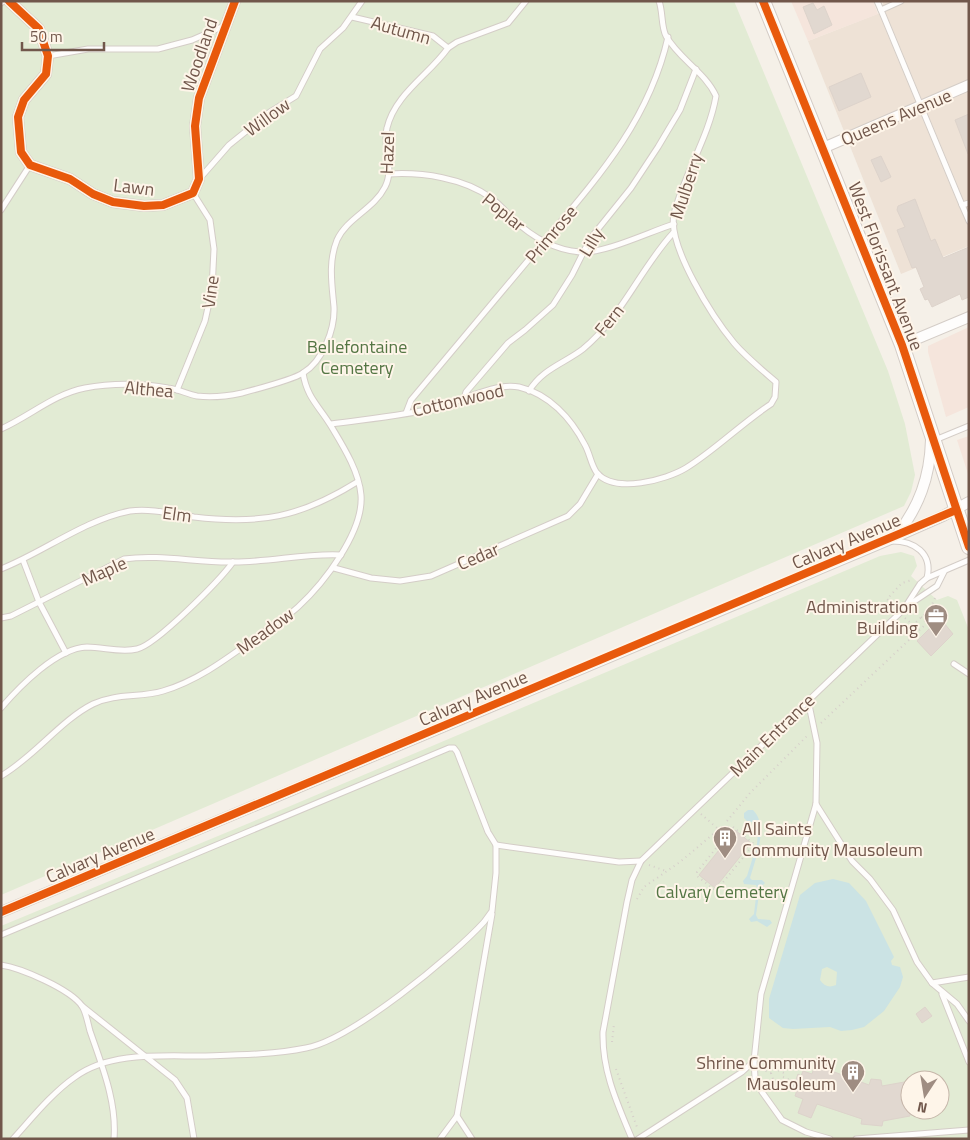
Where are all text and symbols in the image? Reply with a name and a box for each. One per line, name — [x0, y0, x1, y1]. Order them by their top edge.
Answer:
street label: Autumn — [368, 9, 434, 51]
street label: Woodland — [174, 14, 224, 96]
scale bar — [22, 20, 105, 52]
text: 50 m — [30, 25, 63, 48]
street label: Queens Avenue — [836, 82, 956, 152]
street label: Willow — [238, 91, 296, 143]
street label: Hazel — [373, 131, 401, 175]
street label: Mulberry — [663, 149, 710, 223]
street label: Lawn — [112, 171, 156, 203]
street label: West Florissant Avenue — [841, 178, 931, 354]
street label: Poplar — [476, 186, 532, 238]
street label: Primrose — [519, 199, 583, 269]
street label: Lilly — [572, 222, 610, 262]
street label: Vine — [194, 274, 226, 310]
street label: Fern — [588, 298, 630, 342]
park label: Bellefontaine Cemetery — [307, 333, 407, 381]
street label: Althea — [123, 373, 175, 405]
street label: Cottonwood — [410, 376, 506, 424]
street label: Elm — [161, 499, 193, 529]
street label: Calvary Avenue — [787, 506, 905, 576]
street label: Cedar — [453, 535, 503, 577]
street label: Maple — [77, 549, 131, 593]
place label: Administration Building — [806, 593, 918, 641]
street label: Meadow — [230, 601, 300, 661]
office icon: Administration Building — [923, 603, 949, 637]
street label: Calvary Avenue — [414, 663, 532, 733]
street label: Main Entrance — [723, 687, 821, 783]
place label: All Saints Community Mausoleum — [742, 815, 923, 863]
street label: Calvary Avenue — [41, 820, 159, 890]
building icon: All Saints Community Mausoleum — [712, 825, 738, 859]
park label: Calvary Cemetery — [656, 878, 789, 905]
place label: Shrine Community Mausoleum — [696, 1049, 836, 1097]
building icon: Shrine Community Mausoleum — [840, 1059, 866, 1093]
north arrow — [900, 1070, 950, 1120]
text: N — [915, 1097, 929, 1119]

